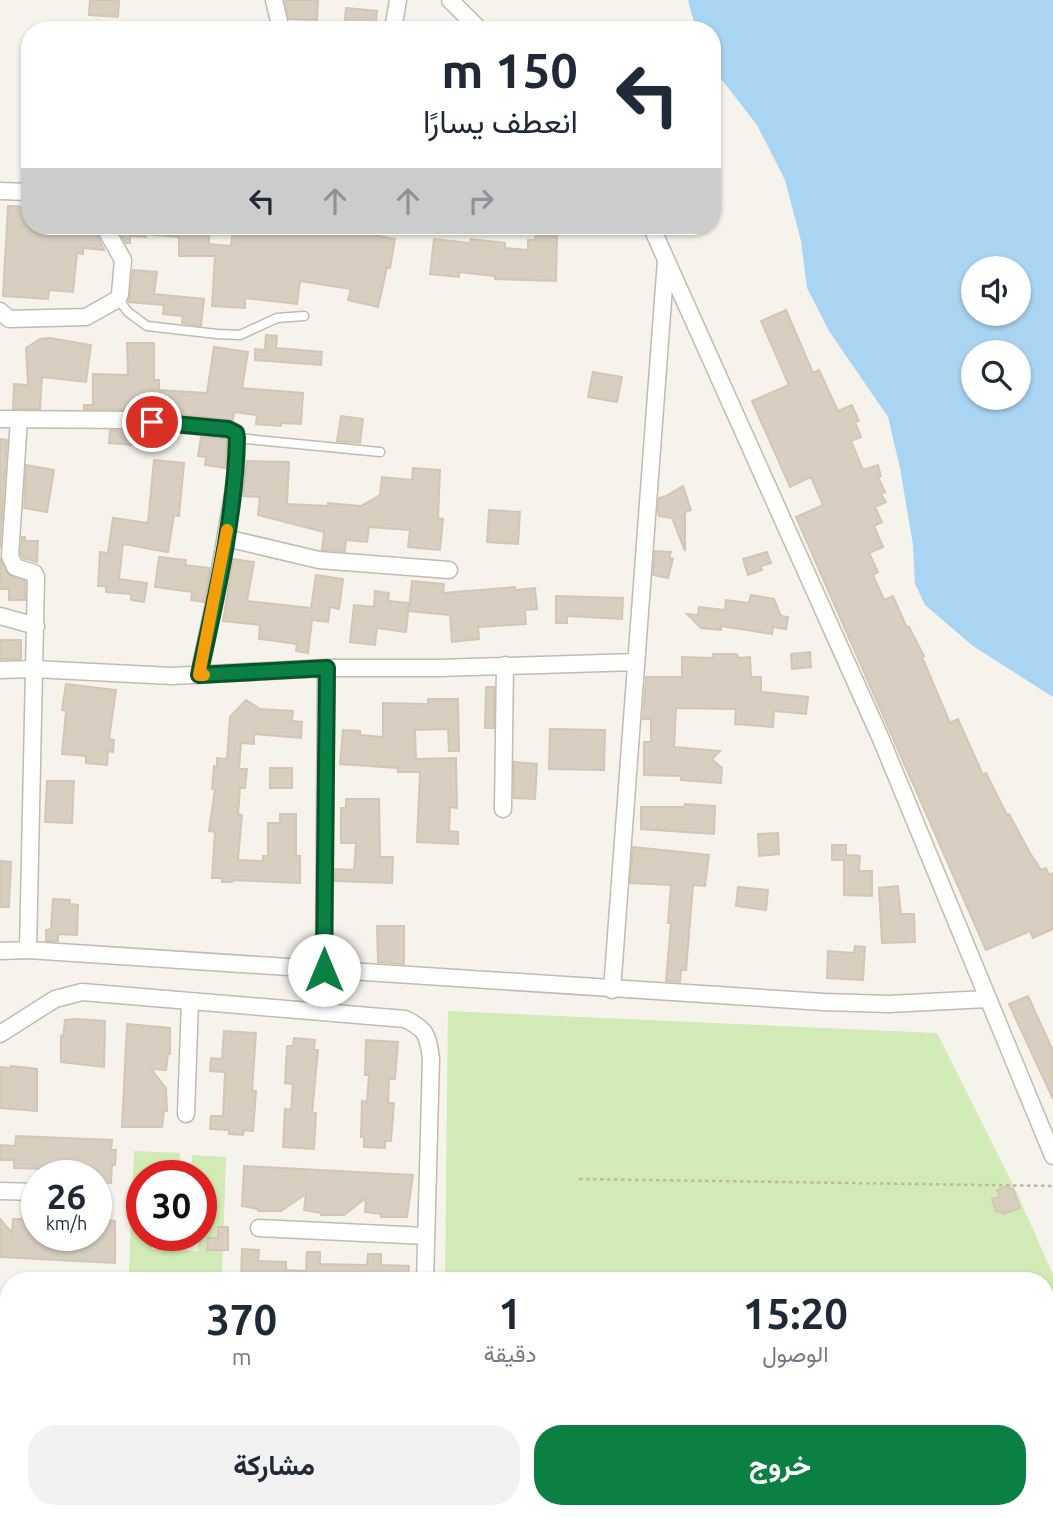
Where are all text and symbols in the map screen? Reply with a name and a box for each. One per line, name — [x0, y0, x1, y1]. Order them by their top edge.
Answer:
text: 150 m — [441, 42, 578, 97]
icon: left — [602, 49, 693, 140]
text: انعطف يسارًا — [423, 103, 578, 139]
icon: left — [243, 182, 281, 220]
icon: ahead — [316, 182, 354, 220]
icon: ahead — [389, 182, 427, 220]
icon: right — [462, 182, 500, 220]
map controls — [961, 256, 1031, 410]
button: sound — [961, 256, 1031, 326]
button: search — [961, 340, 1031, 410]
pin — [122, 392, 182, 452]
icon: arrive — [133, 403, 171, 441]
position arrow — [287, 933, 361, 1007]
speed limit sign: 30 — [126, 1160, 217, 1251]
text: 26 — [47, 1176, 86, 1216]
text: km/h — [46, 1213, 87, 1233]
text: 1 — [498, 1290, 522, 1337]
text: 15:20 — [743, 1290, 848, 1337]
text: 370 — [206, 1296, 277, 1343]
text: دقيقة — [483, 1341, 537, 1366]
text: الوصول — [762, 1341, 829, 1366]
text: m — [232, 1344, 252, 1369]
button: مشاركة — [28, 1425, 520, 1505]
button: خروج — [534, 1425, 1026, 1505]

